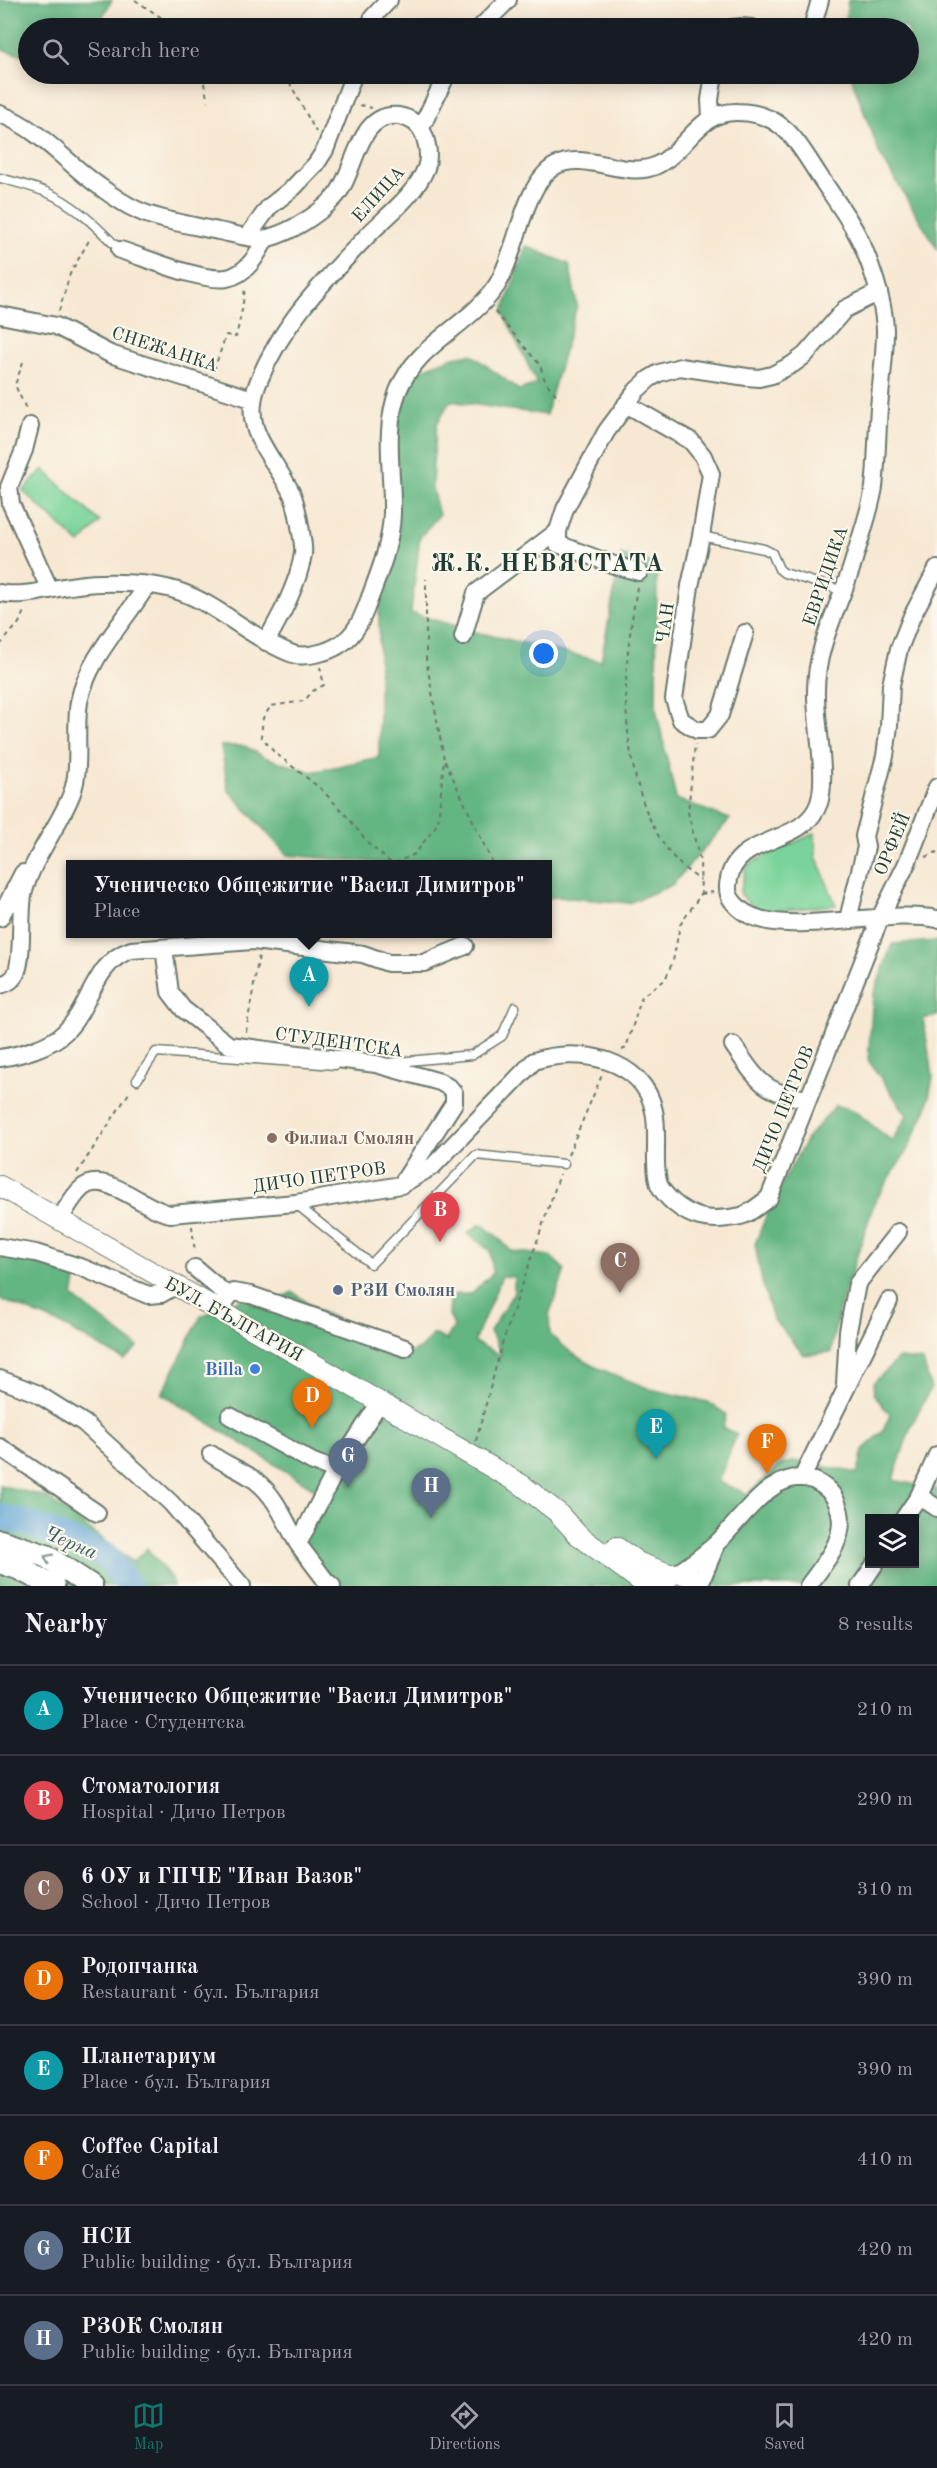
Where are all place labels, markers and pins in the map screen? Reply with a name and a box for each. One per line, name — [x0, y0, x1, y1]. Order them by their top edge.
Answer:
pin: A — [290, 958, 328, 1007]
place label: Филиал Смолян — [284, 1130, 414, 1148]
marker: Филиал Смолян — [265, 1131, 279, 1145]
pin: B — [420, 1192, 460, 1242]
pin: C — [600, 1244, 640, 1293]
place label: РЗИ Смолян — [350, 1282, 455, 1300]
marker: РЗИ Смолян — [331, 1283, 345, 1297]
place label: Billa — [205, 1361, 243, 1379]
marker: Billa — [248, 1362, 262, 1376]
pin: D — [292, 1378, 332, 1428]
pin: E — [636, 1410, 676, 1459]
pin: F — [748, 1424, 786, 1474]
pin: G — [328, 1438, 368, 1488]
pin: H — [412, 1468, 450, 1518]

